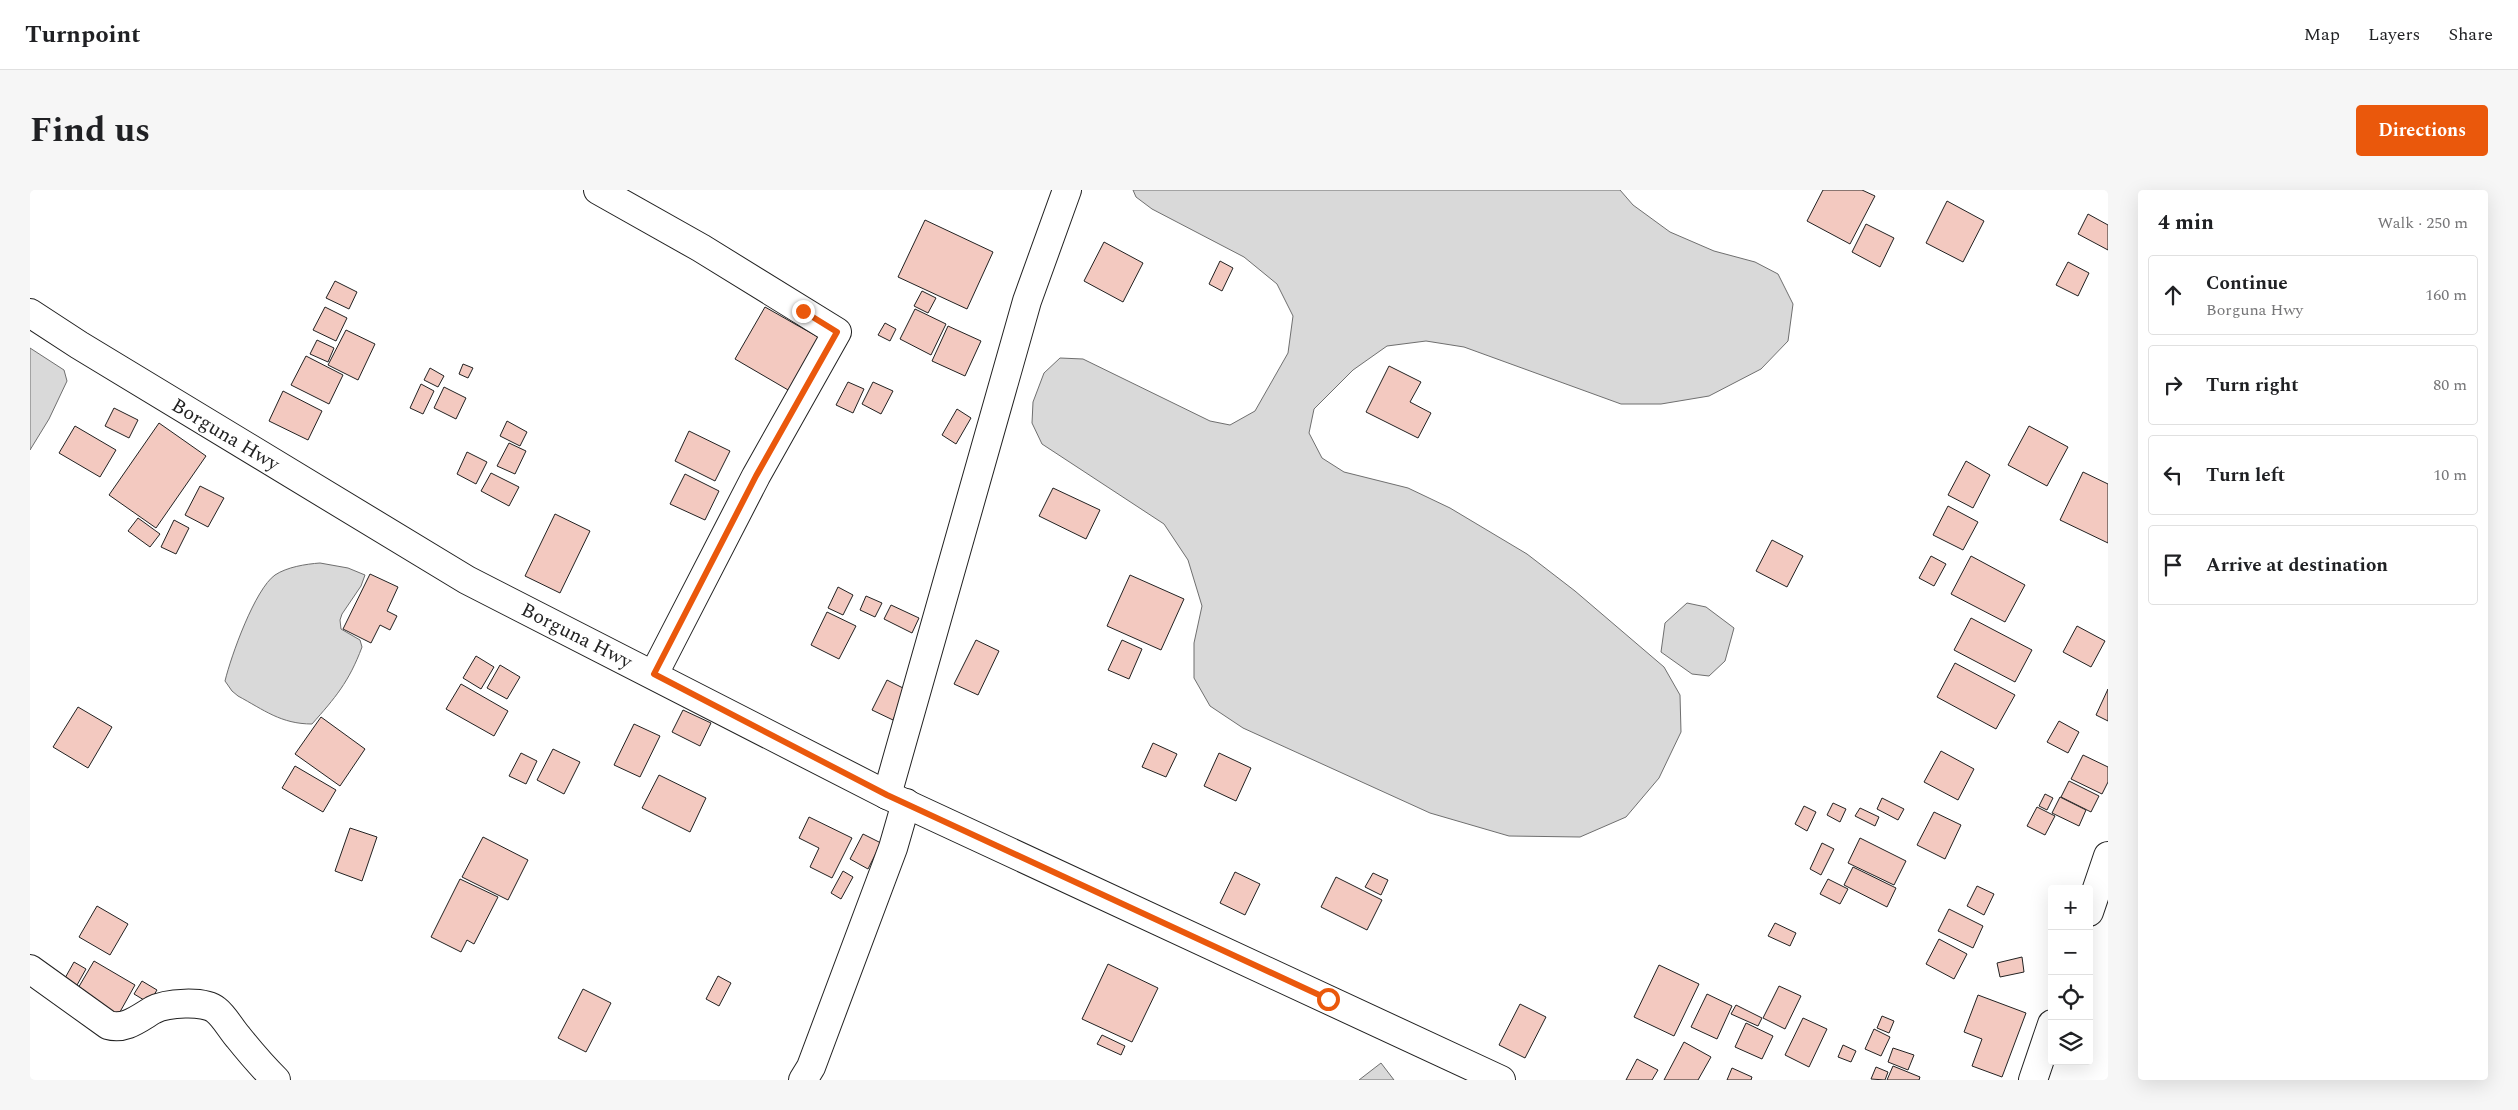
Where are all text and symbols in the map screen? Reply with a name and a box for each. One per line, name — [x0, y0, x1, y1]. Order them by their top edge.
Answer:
text: Turnpoint — [25, 17, 141, 53]
text: Map — [2304, 21, 2340, 48]
text: Layers — [2368, 21, 2420, 48]
text: Share — [2448, 21, 2493, 48]
text: Find us — [30, 104, 150, 157]
button: Directions — [2356, 105, 2488, 156]
text: 4 min — [2158, 207, 2214, 239]
text: Walk · 250 m — [2377, 211, 2468, 235]
text: Continue — [2206, 269, 2288, 298]
icon: ahead — [2159, 281, 2187, 309]
text: 160 m — [2425, 283, 2467, 307]
text: Borguna Hwy — [2206, 298, 2303, 322]
route end — [792, 300, 815, 323]
icon: right — [2159, 371, 2187, 399]
text: Turn right — [2206, 371, 2299, 400]
text: 80 m — [2433, 373, 2467, 397]
street label: Borguna Hwy — [166, 391, 286, 480]
icon: left — [2159, 461, 2187, 489]
text: Turn left — [2206, 461, 2285, 490]
text: 10 m — [2433, 463, 2467, 487]
icon: arrive — [2159, 551, 2187, 579]
text: Arrive at destination — [2206, 551, 2388, 580]
street label: Borguna Hwy — [516, 595, 639, 677]
map controls — [2048, 885, 2093, 1065]
button: + — [2048, 885, 2093, 930]
button: − — [2048, 930, 2093, 975]
button: locate — [2048, 975, 2093, 1020]
route start — [1317, 988, 1340, 1011]
button: layers — [2048, 1020, 2093, 1065]

